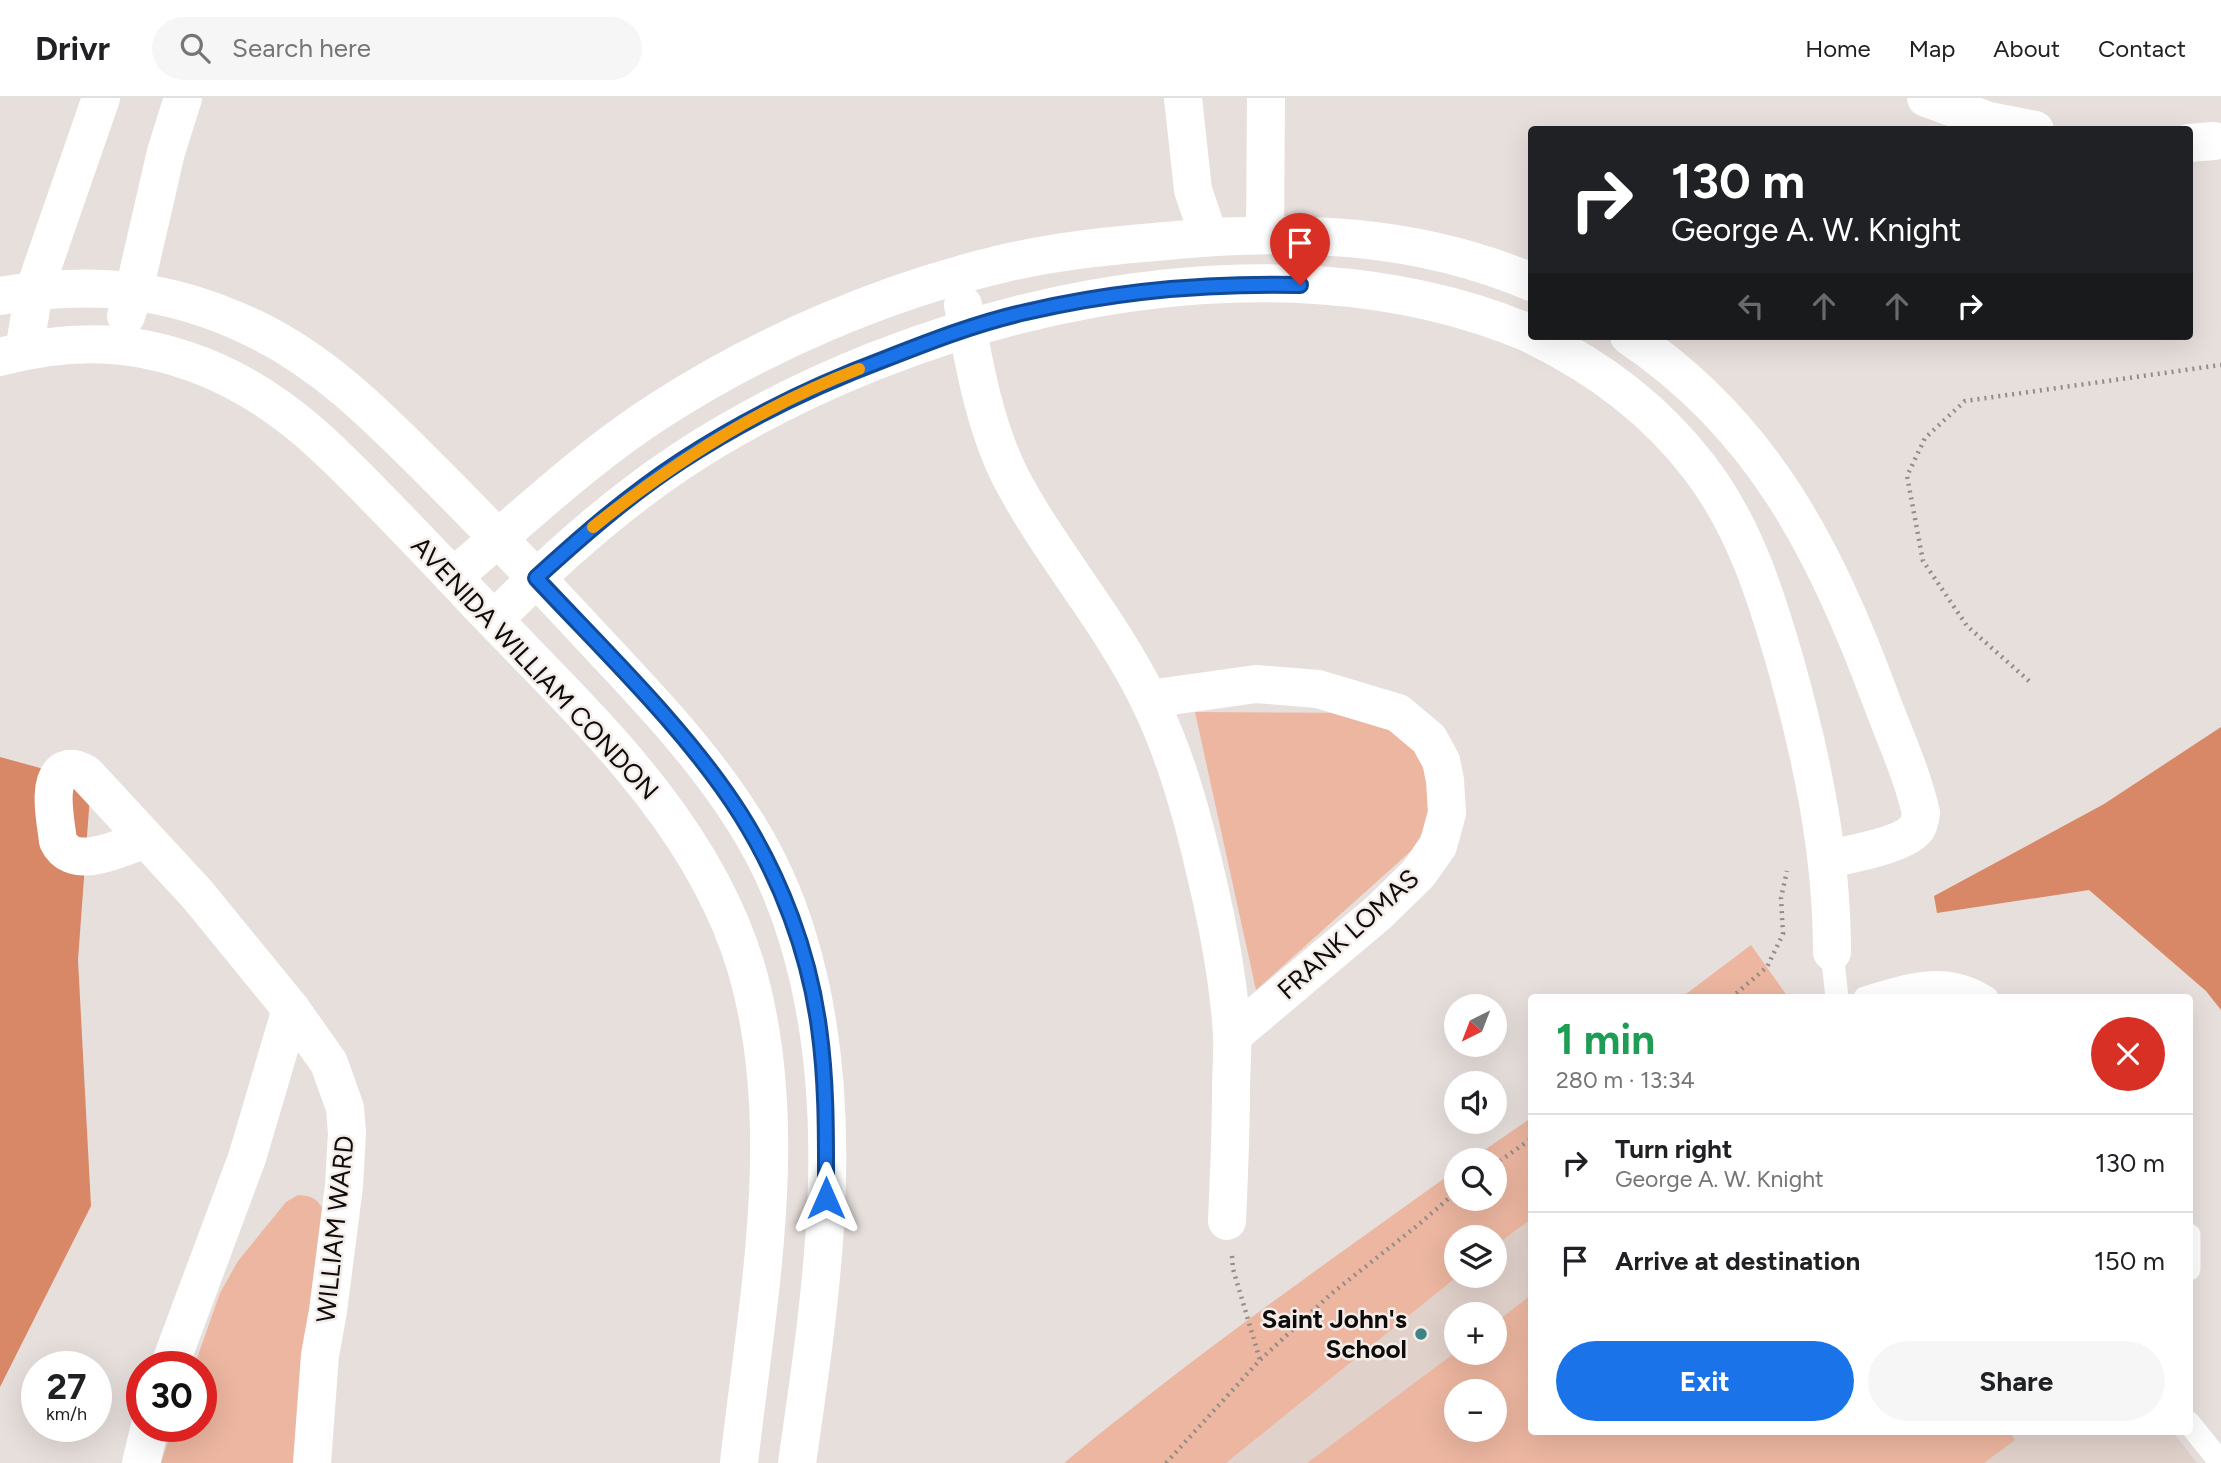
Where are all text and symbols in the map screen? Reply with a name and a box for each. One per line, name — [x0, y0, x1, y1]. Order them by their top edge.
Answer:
search box — [152, 17, 642, 80]
text: Drivr — [35, 29, 110, 68]
icon: search — [176, 29, 214, 67]
text: Search here — [232, 32, 371, 64]
text: Home — [1805, 34, 1871, 63]
text: Map — [1909, 34, 1955, 63]
text: About — [1993, 34, 2060, 63]
text: Contact — [2098, 34, 2186, 63]
text: 130 m — [1671, 151, 1805, 210]
icon: right — [1556, 154, 1647, 245]
text: George A. W. Knight — [1671, 211, 1961, 249]
pin — [1270, 213, 1330, 285]
icon: arrive — [1281, 224, 1319, 262]
icon: left — [1732, 287, 1770, 325]
icon: ahead — [1805, 287, 1843, 325]
icon: ahead — [1878, 287, 1916, 325]
icon: right — [1951, 287, 1989, 325]
street label: AVENIDA WILLIAM CONDON — [405, 530, 665, 806]
street label: FRANK LOMAS — [1271, 862, 1425, 1006]
north arrow — [1444, 994, 1507, 1057]
map controls — [1444, 994, 1507, 1442]
text: 1 min — [1556, 1014, 1655, 1065]
button: close — [2091, 1017, 2165, 1091]
text: 280 m · 13:34 — [1556, 1066, 1695, 1094]
button: sound — [1444, 1071, 1507, 1134]
text: Turn right — [1615, 1133, 1732, 1165]
street label: WILLIAM WARD — [309, 1134, 361, 1324]
icon: right — [1556, 1144, 1594, 1182]
text: 130 m — [2095, 1147, 2165, 1179]
button: search — [1444, 1148, 1507, 1211]
position arrow — [789, 1161, 863, 1235]
text: George A. W. Knight — [1615, 1165, 1824, 1193]
button: layers — [1444, 1225, 1507, 1288]
icon: arrive — [1556, 1242, 1594, 1280]
text: Arrive at destination — [1615, 1245, 1860, 1277]
text: 150 m — [2094, 1245, 2165, 1277]
button: + — [1444, 1302, 1507, 1365]
place label: Saint John's School — [1262, 1303, 1407, 1365]
marker: Saint John's School — [1413, 1326, 1429, 1342]
button: Exit — [1556, 1341, 1854, 1421]
button: Share — [1868, 1341, 2165, 1421]
speed limit sign: 30 — [126, 1351, 217, 1442]
text: 27 — [47, 1366, 86, 1408]
button: − — [1444, 1379, 1507, 1442]
text: km/h — [46, 1403, 87, 1425]

